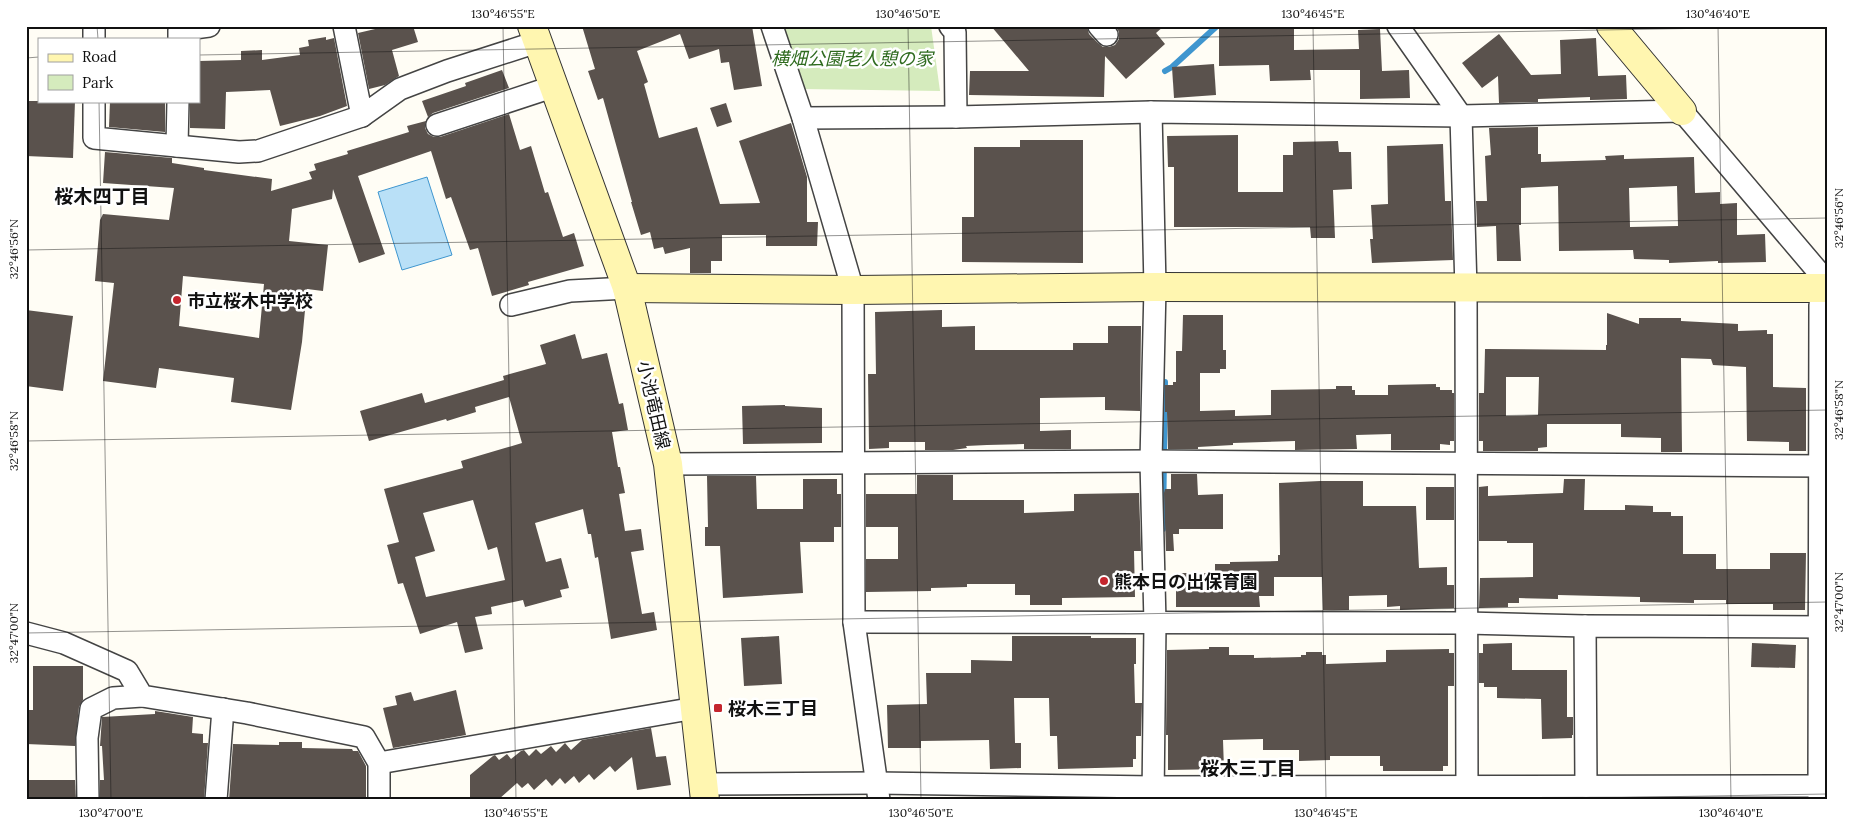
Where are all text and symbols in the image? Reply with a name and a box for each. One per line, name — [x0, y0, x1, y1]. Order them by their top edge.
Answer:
text: 130°46'55"E — [471, 6, 535, 21]
text: 130°46'50"E — [876, 6, 940, 21]
text: 130°46'45"E — [1281, 6, 1345, 21]
text: 130°46'40"E — [1686, 6, 1750, 21]
legend — [38, 38, 200, 102]
text: Road — [82, 47, 117, 66]
park label: 横畑公園老人憩の家 — [771, 47, 935, 70]
text: Park — [82, 73, 113, 92]
district label: 桜木四丁目 — [54, 184, 150, 208]
text: 32°46'56"N — [1831, 188, 1846, 248]
text: 32°46'56"N — [6, 219, 21, 279]
place label: 市立桜木中学校 — [187, 289, 313, 312]
marker: 市立桜木中学校 — [171, 294, 183, 306]
street label: 小池竜田線 — [633, 359, 675, 451]
text: 32°46'58"N — [1831, 380, 1846, 440]
text: 32°46'58"N — [6, 411, 21, 471]
place label: 熊本日の出保育園 — [1114, 570, 1258, 593]
text: 32°47'00"N — [1831, 572, 1846, 632]
marker: 熊本日の出保育園 — [1098, 575, 1110, 587]
text: 32°47'00"N — [6, 603, 21, 663]
place label: 桜木三丁目 — [728, 697, 818, 720]
marker: 桜木三丁目 — [712, 702, 724, 714]
district label: 桜木三丁目 — [1200, 756, 1296, 780]
text: 130°47'00"E — [79, 805, 143, 820]
text: 130°46'55"E — [484, 805, 548, 820]
text: 130°46'50"E — [889, 805, 953, 820]
text: 130°46'45"E — [1294, 805, 1358, 820]
text: 130°46'40"E — [1699, 805, 1763, 820]

